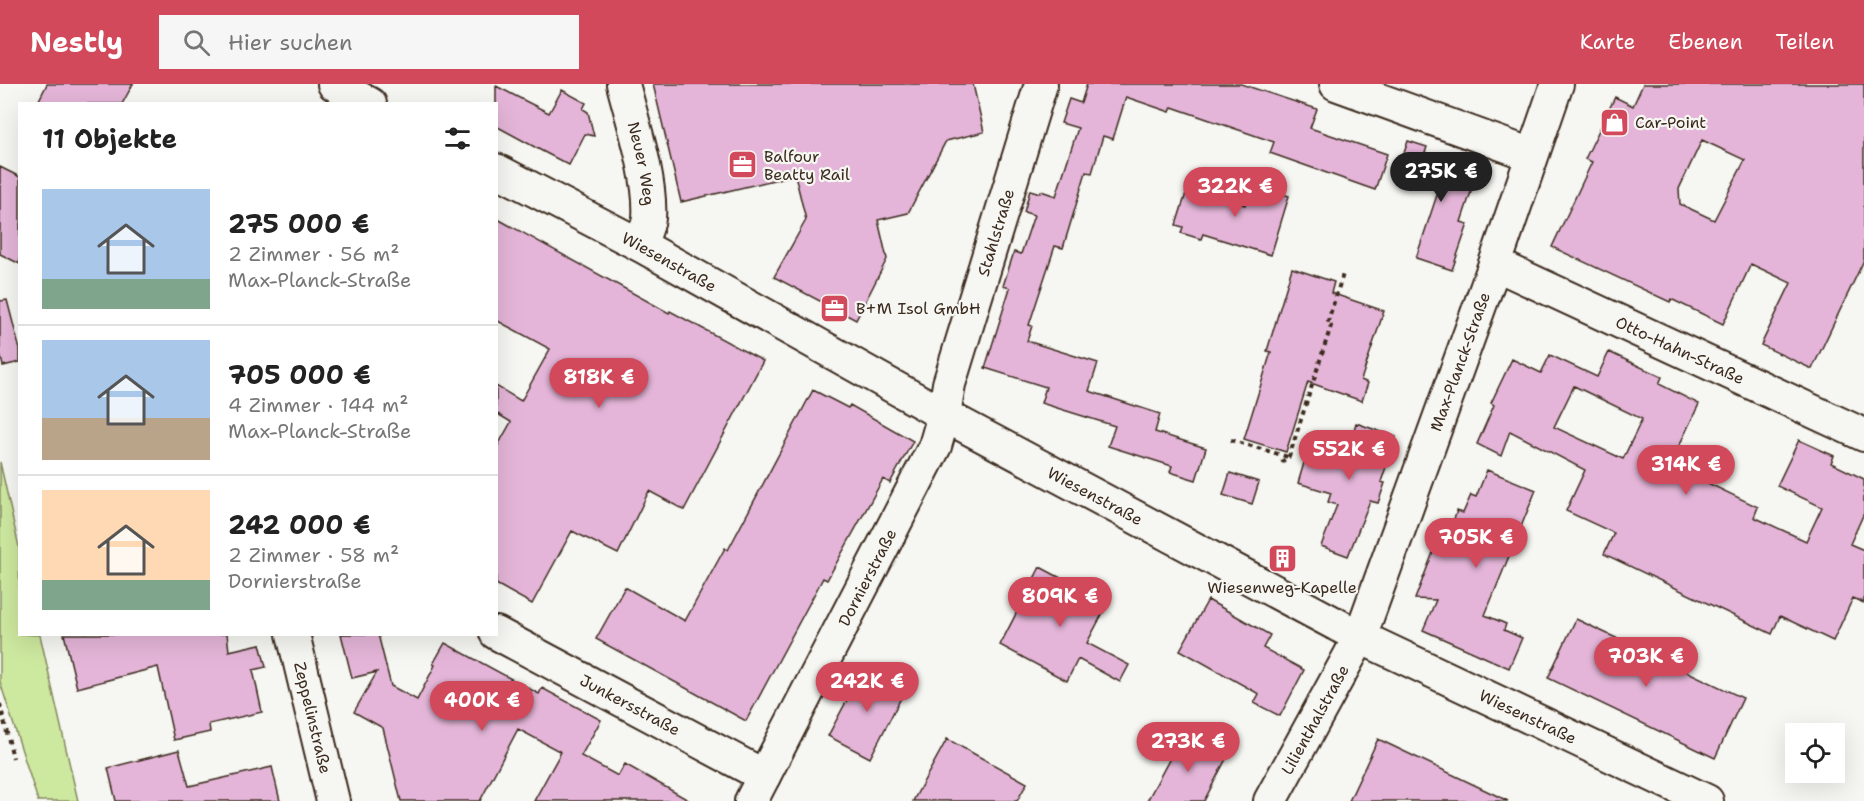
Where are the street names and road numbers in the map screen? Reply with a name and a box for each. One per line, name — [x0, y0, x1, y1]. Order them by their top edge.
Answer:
street label: Neuer Weg — [623, 119, 660, 206]
street label: Stahlstraße — [972, 186, 1019, 279]
street label: Wiesenstraße — [618, 227, 720, 296]
street label: Max-Planck-Straße — [1425, 289, 1495, 434]
street label: Otto-Hahn-Straße — [1612, 311, 1748, 389]
street label: Wiesenstraße — [1044, 462, 1146, 530]
street label: Dornierstraße — [833, 525, 901, 630]
street label: Zeppelinstraße — [290, 660, 337, 776]
street label: Lilienthalstraße — [1276, 661, 1353, 778]
street label: Junkersstraße — [576, 669, 684, 740]
street label: Wiesenstraße — [1476, 684, 1580, 748]

